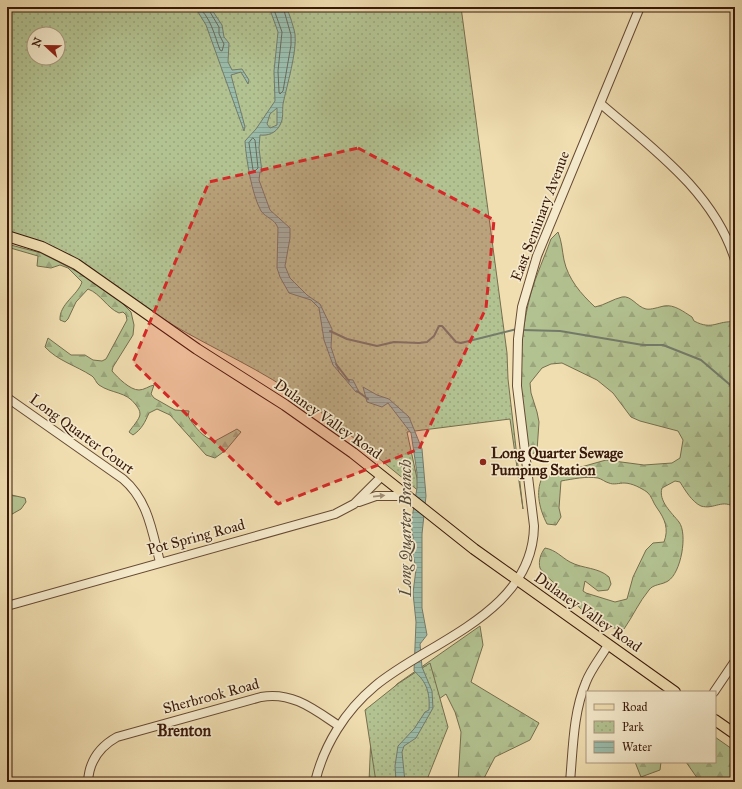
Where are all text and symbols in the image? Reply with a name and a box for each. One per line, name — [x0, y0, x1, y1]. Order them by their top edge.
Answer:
north arrow — [26, 26, 66, 66]
text: N — [29, 35, 45, 49]
street label: East Seminary Avenue — [507, 148, 573, 284]
street label: Dulaney Valley Road — [271, 375, 385, 463]
street label: Long Quarter Court — [26, 390, 138, 478]
place label: Long Quarter Sewage Pumping Station — [491, 444, 624, 480]
marker: Long Quarter Sewage Pumping Station — [478, 457, 488, 467]
water label: Long Quarter Branch — [396, 459, 415, 597]
one-way arrow — [373, 493, 385, 500]
street label: Pot Spring Road — [145, 515, 247, 559]
street label: Dulaney Valley Road — [531, 568, 645, 656]
street label: Sherbrook Road — [161, 674, 262, 718]
legend — [586, 691, 716, 763]
text: Road — [622, 700, 648, 714]
text: Park — [622, 720, 644, 734]
district label: Brenton — [157, 721, 211, 740]
text: Water — [622, 740, 652, 754]

